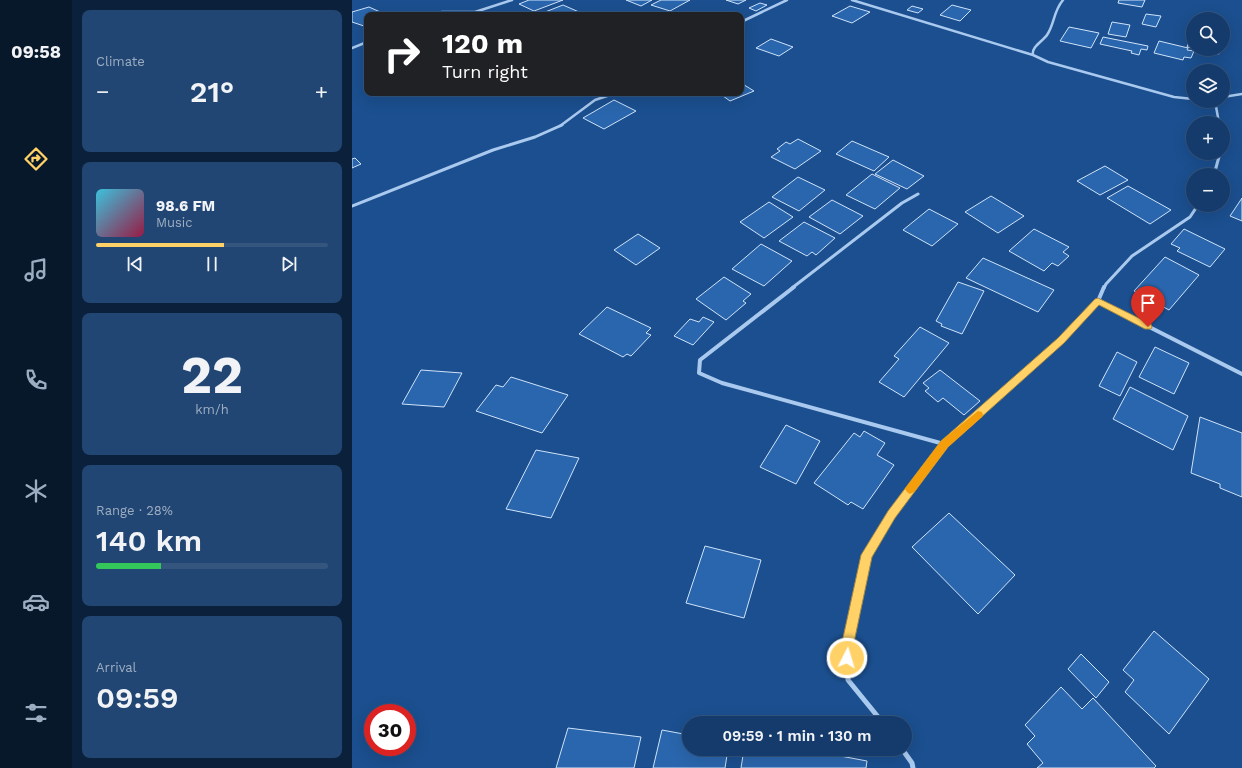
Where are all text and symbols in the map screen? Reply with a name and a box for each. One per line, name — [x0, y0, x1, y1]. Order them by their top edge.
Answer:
map controls — [1186, 12, 1230, 212]
button: search — [1186, 12, 1230, 56]
text: 120 m — [442, 27, 523, 60]
icon: right — [376, 28, 428, 80]
text: 09:58 — [11, 41, 61, 62]
text: Climate — [96, 54, 145, 69]
text: Turn right — [442, 61, 528, 82]
button: layers — [1186, 64, 1230, 108]
text: 21° — [190, 74, 234, 109]
text: − — [96, 79, 109, 104]
text: + — [315, 79, 328, 104]
button: + — [1186, 116, 1230, 160]
icon: directions — [22, 145, 50, 173]
button: − — [1186, 168, 1230, 212]
text: 98.6 FM — [156, 197, 215, 215]
text: Music — [156, 215, 193, 230]
icon: previous — [124, 253, 146, 275]
icon: pause — [201, 253, 223, 275]
icon: next — [278, 253, 300, 275]
icon: music — [22, 256, 50, 284]
pin — [1131, 286, 1165, 327]
icon: arrive — [1137, 292, 1159, 314]
text: 22 — [181, 345, 243, 406]
icon: phone — [22, 366, 50, 394]
text: km/h — [195, 402, 229, 417]
icon: climate — [22, 477, 50, 505]
text: Range · 28% — [96, 503, 173, 518]
text: 140 km — [96, 523, 202, 558]
icon: car — [22, 588, 50, 616]
position arrow — [826, 637, 868, 679]
text: Arrival — [96, 660, 137, 675]
text: 09:59 — [96, 680, 179, 715]
icon: filters — [22, 699, 50, 727]
speed limit sign: 30 — [364, 704, 416, 756]
text: 09:59 · 1 min · 130 m — [723, 727, 871, 745]

